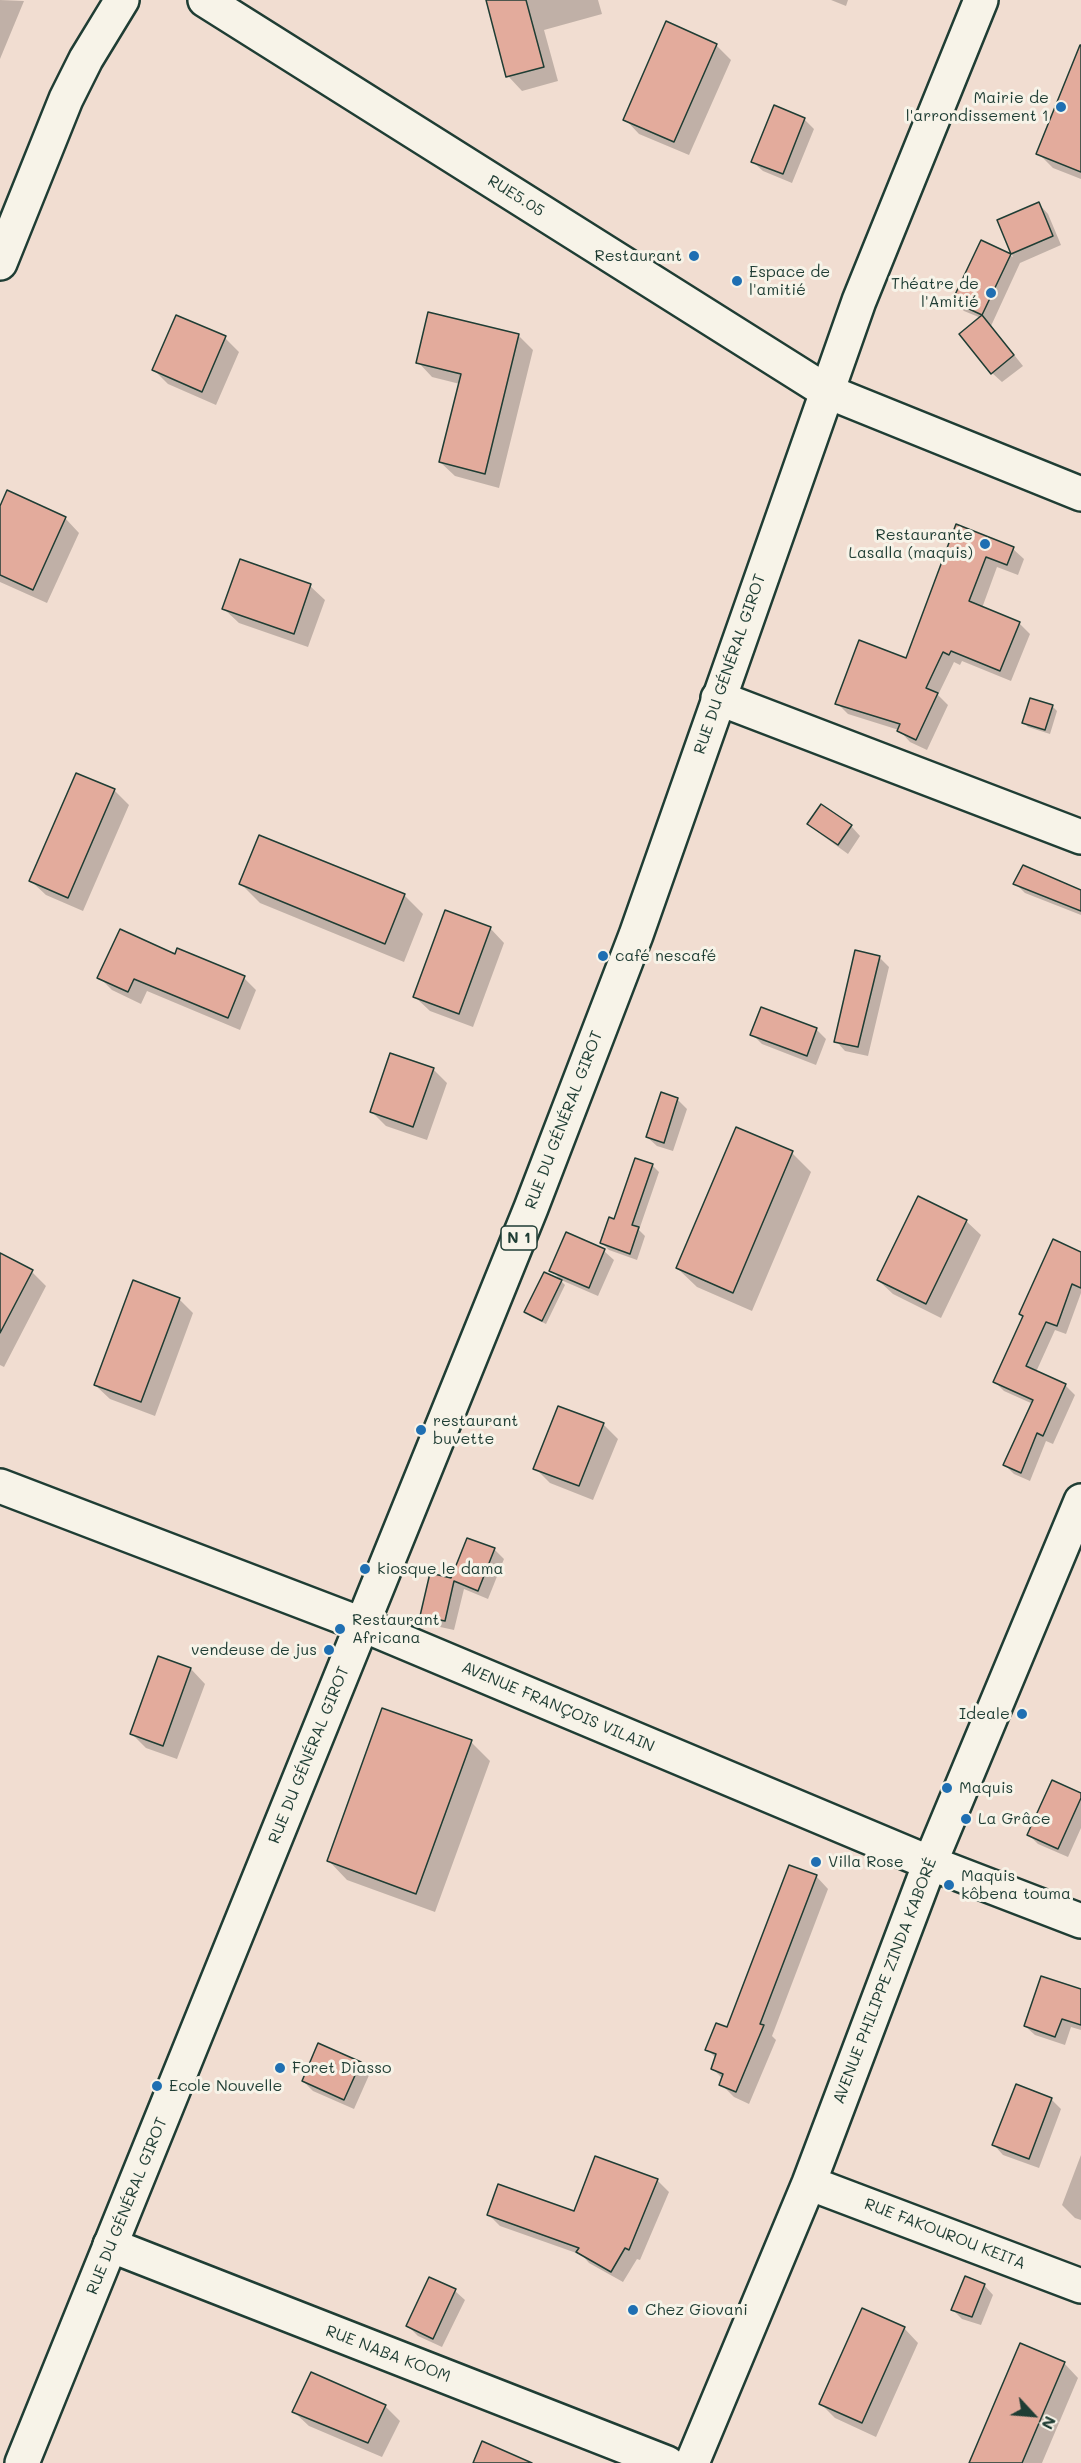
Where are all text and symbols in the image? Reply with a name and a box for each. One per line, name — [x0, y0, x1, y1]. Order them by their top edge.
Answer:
place label: Mairie de l'arrondissement 1 — [906, 88, 1049, 126]
marker: Mairie de l'arrondissement 1 — [1054, 100, 1068, 114]
street label: RUE5.05 — [484, 171, 548, 221]
place label: Restaurant — [594, 246, 682, 266]
marker: Restaurant — [687, 249, 701, 263]
place label: Espace de l'amitié — [749, 262, 830, 300]
marker: Espace de l'amitié — [730, 274, 744, 288]
place label: Théatre de l'Amitié — [891, 274, 979, 312]
marker: Théatre de l'Amitié — [984, 286, 998, 300]
place label: Restaurante Lasalla (maquis) — [848, 525, 973, 563]
marker: Restaurante Lasalla (maquis) — [978, 537, 992, 551]
street label: RUE DU GÉNÉRAL GIROT — [690, 571, 770, 757]
place label: café nescafé — [615, 946, 716, 966]
marker: café nescafé — [596, 949, 610, 963]
street label: RUE DU GÉNÉRAL GIROT — [521, 1028, 607, 1212]
road number: N 1 — [501, 1226, 537, 1250]
place label: restaurant buvette — [433, 1411, 518, 1449]
marker: restaurant buvette — [414, 1423, 428, 1437]
place label: kiosque le dama — [377, 1559, 504, 1579]
marker: kiosque le dama — [358, 1562, 372, 1576]
place label: Restaurant Africana — [352, 1610, 440, 1648]
marker: Restaurant Africana — [333, 1622, 347, 1636]
place label: vendeuse de jus — [191, 1640, 317, 1660]
marker: vendeuse de jus — [322, 1643, 336, 1657]
street label: AVENUE FRANÇOIS VILAIN — [459, 1658, 657, 1756]
street label: RUE DU GÉNÉRAL GIROT — [265, 1664, 353, 1846]
place label: Ideale — [959, 1704, 1010, 1724]
marker: Ideale — [1015, 1707, 1029, 1721]
place label: Maquis — [959, 1778, 1013, 1798]
marker: Maquis — [940, 1781, 954, 1795]
place label: La Grâce — [978, 1809, 1051, 1829]
marker: La Grâce — [959, 1812, 973, 1826]
place label: Villa Rose — [828, 1852, 904, 1872]
marker: Villa Rose — [809, 1855, 823, 1869]
street label: AVENUE PHILIPPE ZINDA KABORÉ — [829, 1855, 941, 2107]
place label: Maquis kôbena touma — [961, 1866, 1071, 1904]
marker: Maquis kôbena touma — [942, 1878, 956, 1892]
place label: Foret Diasso — [292, 2058, 391, 2078]
marker: Foret Diasso — [273, 2061, 287, 2075]
place label: Ecole Nouvelle — [169, 2076, 282, 2096]
marker: Ecole Nouvelle — [150, 2079, 164, 2093]
street label: RUE DU GÉNÉRAL GIROT — [83, 2115, 171, 2297]
street label: RUE FAKOUROU KEITA — [862, 2194, 1028, 2274]
place label: Chez Giovani — [645, 2300, 748, 2320]
marker: Chez Giovani — [626, 2303, 640, 2317]
street label: RUE NABA KOOM — [323, 2321, 453, 2387]
north arrow — [1003, 2385, 1063, 2445]
text: N — [1038, 2413, 1062, 2433]

